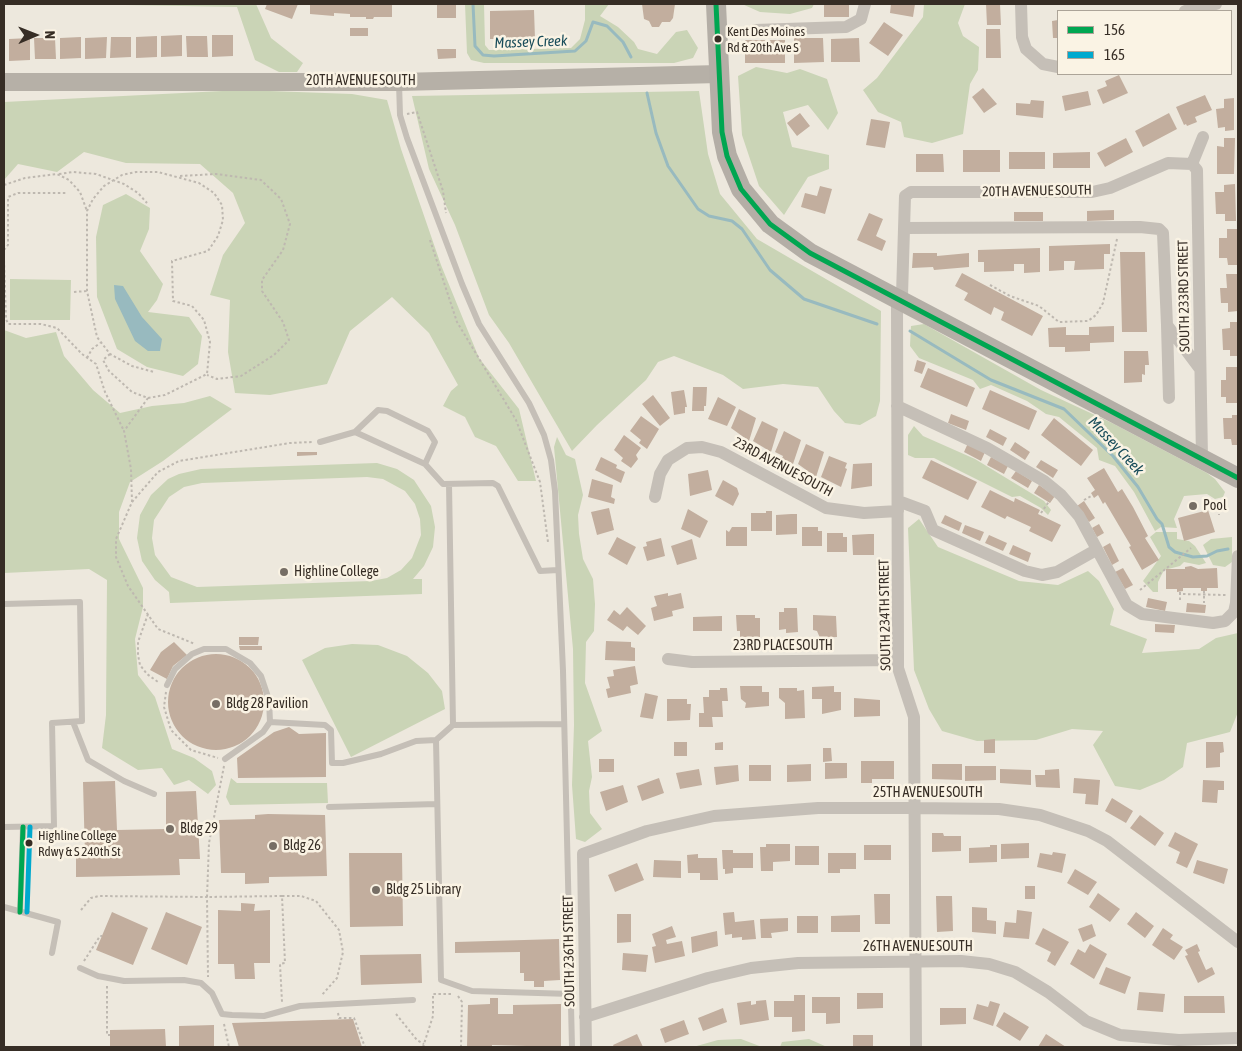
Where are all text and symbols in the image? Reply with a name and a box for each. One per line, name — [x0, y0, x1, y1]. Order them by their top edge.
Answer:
north arrow — [10, 10, 60, 60]
legend — [1057, 10, 1232, 75]
text: 156 — [1104, 21, 1125, 38]
place label: Kent Des Moines Rd & 20th Ave S — [727, 24, 805, 55]
text: N — [42, 30, 58, 39]
water label: Massey Creek — [494, 32, 568, 52]
marker: Kent Des Moines Rd & 20th Ave S — [713, 34, 723, 44]
text: 165 — [1104, 46, 1125, 63]
street label: 20TH AVENUE SOUTH — [306, 73, 416, 89]
street label: 20TH AVENUE SOUTH — [982, 182, 1092, 200]
street label: SOUTH 233RD STREET — [1175, 240, 1193, 352]
water label: Massey Creek — [1084, 413, 1148, 479]
street label: 23RD AVENUE SOUTH — [730, 434, 836, 500]
place label: Pool — [1203, 498, 1227, 514]
marker: Pool — [1187, 500, 1199, 512]
street label: SOUTH 234TH STREET — [876, 559, 894, 671]
place label: Highline College — [294, 564, 379, 580]
marker: Highline College — [278, 566, 290, 578]
street label: 23RD PLACE SOUTH — [733, 638, 833, 654]
place label: Bldg 28 Pavilion — [226, 696, 308, 712]
marker: Bldg 28 Pavilion — [210, 698, 222, 710]
street label: 25TH AVENUE SOUTH — [873, 785, 983, 801]
place label: Bldg 29 — [180, 821, 218, 837]
marker: Bldg 29 — [164, 823, 176, 835]
place label: Highline College Rdwy & S 240th St — [38, 828, 121, 859]
marker: Highline College Rdwy & S 240th St — [24, 838, 34, 848]
place label: Bldg 26 — [283, 838, 321, 854]
marker: Bldg 26 — [267, 840, 279, 852]
place label: Bldg 25 Library — [386, 882, 461, 898]
marker: Bldg 25 Library — [370, 884, 382, 896]
street label: SOUTH 236TH STREET — [560, 895, 578, 1007]
street label: 26TH AVENUE SOUTH — [863, 939, 973, 955]

